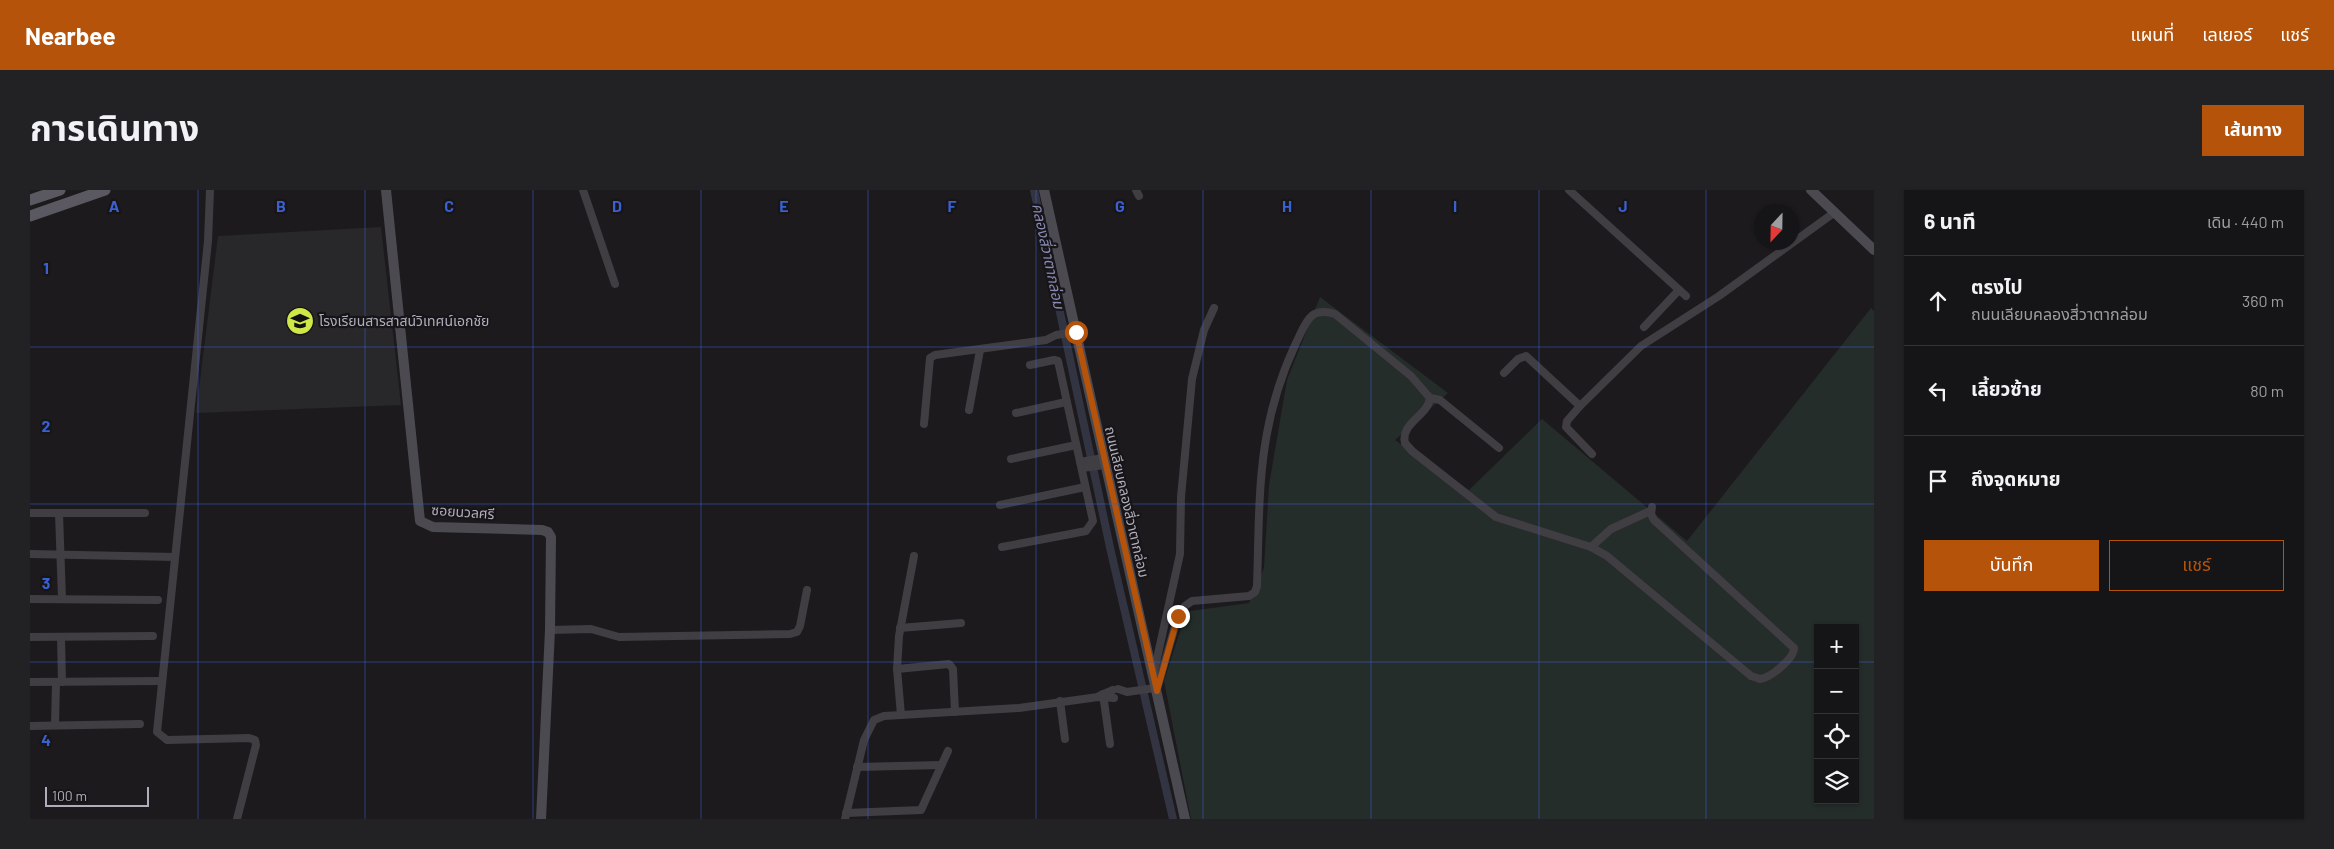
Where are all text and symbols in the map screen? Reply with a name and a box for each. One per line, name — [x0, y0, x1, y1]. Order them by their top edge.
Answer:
text: Nearbee — [25, 21, 116, 50]
text: แผนที่ — [2130, 23, 2174, 45]
text: เลเยอร์ — [2202, 23, 2252, 45]
text: แชร์ — [2280, 23, 2309, 45]
button: เส้นทาง — [2202, 105, 2304, 156]
text: การเดินทาง — [30, 106, 199, 148]
text: A — [109, 196, 120, 215]
text: B — [276, 196, 286, 215]
text: C — [444, 196, 454, 215]
text: D — [612, 196, 622, 215]
text: E — [779, 196, 789, 215]
text: F — [948, 196, 957, 215]
text: G — [1115, 196, 1125, 215]
text: H — [1282, 196, 1292, 215]
text: I — [1453, 196, 1457, 215]
text: J — [1618, 196, 1628, 215]
water label: คลองสี่วาตากล่อม — [1029, 201, 1070, 312]
north arrow — [1754, 205, 1799, 250]
text: 6 นาที — [1924, 208, 1976, 233]
text: เดิน · 440 m — [2207, 212, 2284, 231]
text: 1 — [43, 258, 49, 277]
text: ตรงไป — [1971, 275, 2023, 298]
icon: ahead — [1924, 287, 1952, 315]
text: 360 m — [2242, 291, 2284, 310]
text: ถนนเลียบคลองสี่วาตากล่อม — [1971, 304, 2148, 323]
school or university icon: โรงเรียนสารสาสน์วิเทศน์เอกชัย — [285, 306, 315, 336]
place label: โรงเรียนสารสาสน์วิเทศน์เอกชัย — [319, 312, 489, 329]
route start — [1065, 321, 1088, 344]
icon: left — [1924, 377, 1952, 405]
text: เลี้ยวซ้าย — [1971, 377, 2042, 400]
text: 80 m — [2250, 381, 2284, 400]
text: 2 — [42, 416, 51, 435]
street label: ถนนเลียบคลองสี่วาตากล่อม — [1102, 424, 1154, 579]
icon: arrive — [1924, 467, 1952, 495]
text: ถึงจุดหมาย — [1971, 467, 2061, 490]
street label: ซอยนวลศรี — [431, 501, 495, 522]
button: บันทึก — [1924, 540, 2099, 591]
button: แชร์ — [2109, 540, 2284, 591]
text: 3 — [42, 573, 50, 592]
route end — [1167, 605, 1190, 628]
map controls — [1814, 624, 1859, 804]
button: + — [1814, 624, 1859, 669]
button: − — [1814, 669, 1859, 714]
button: locate — [1814, 714, 1859, 759]
text: 4 — [41, 730, 51, 749]
button: layers — [1814, 759, 1859, 804]
scale bar — [45, 784, 149, 807]
text: 100 m — [52, 787, 87, 804]

